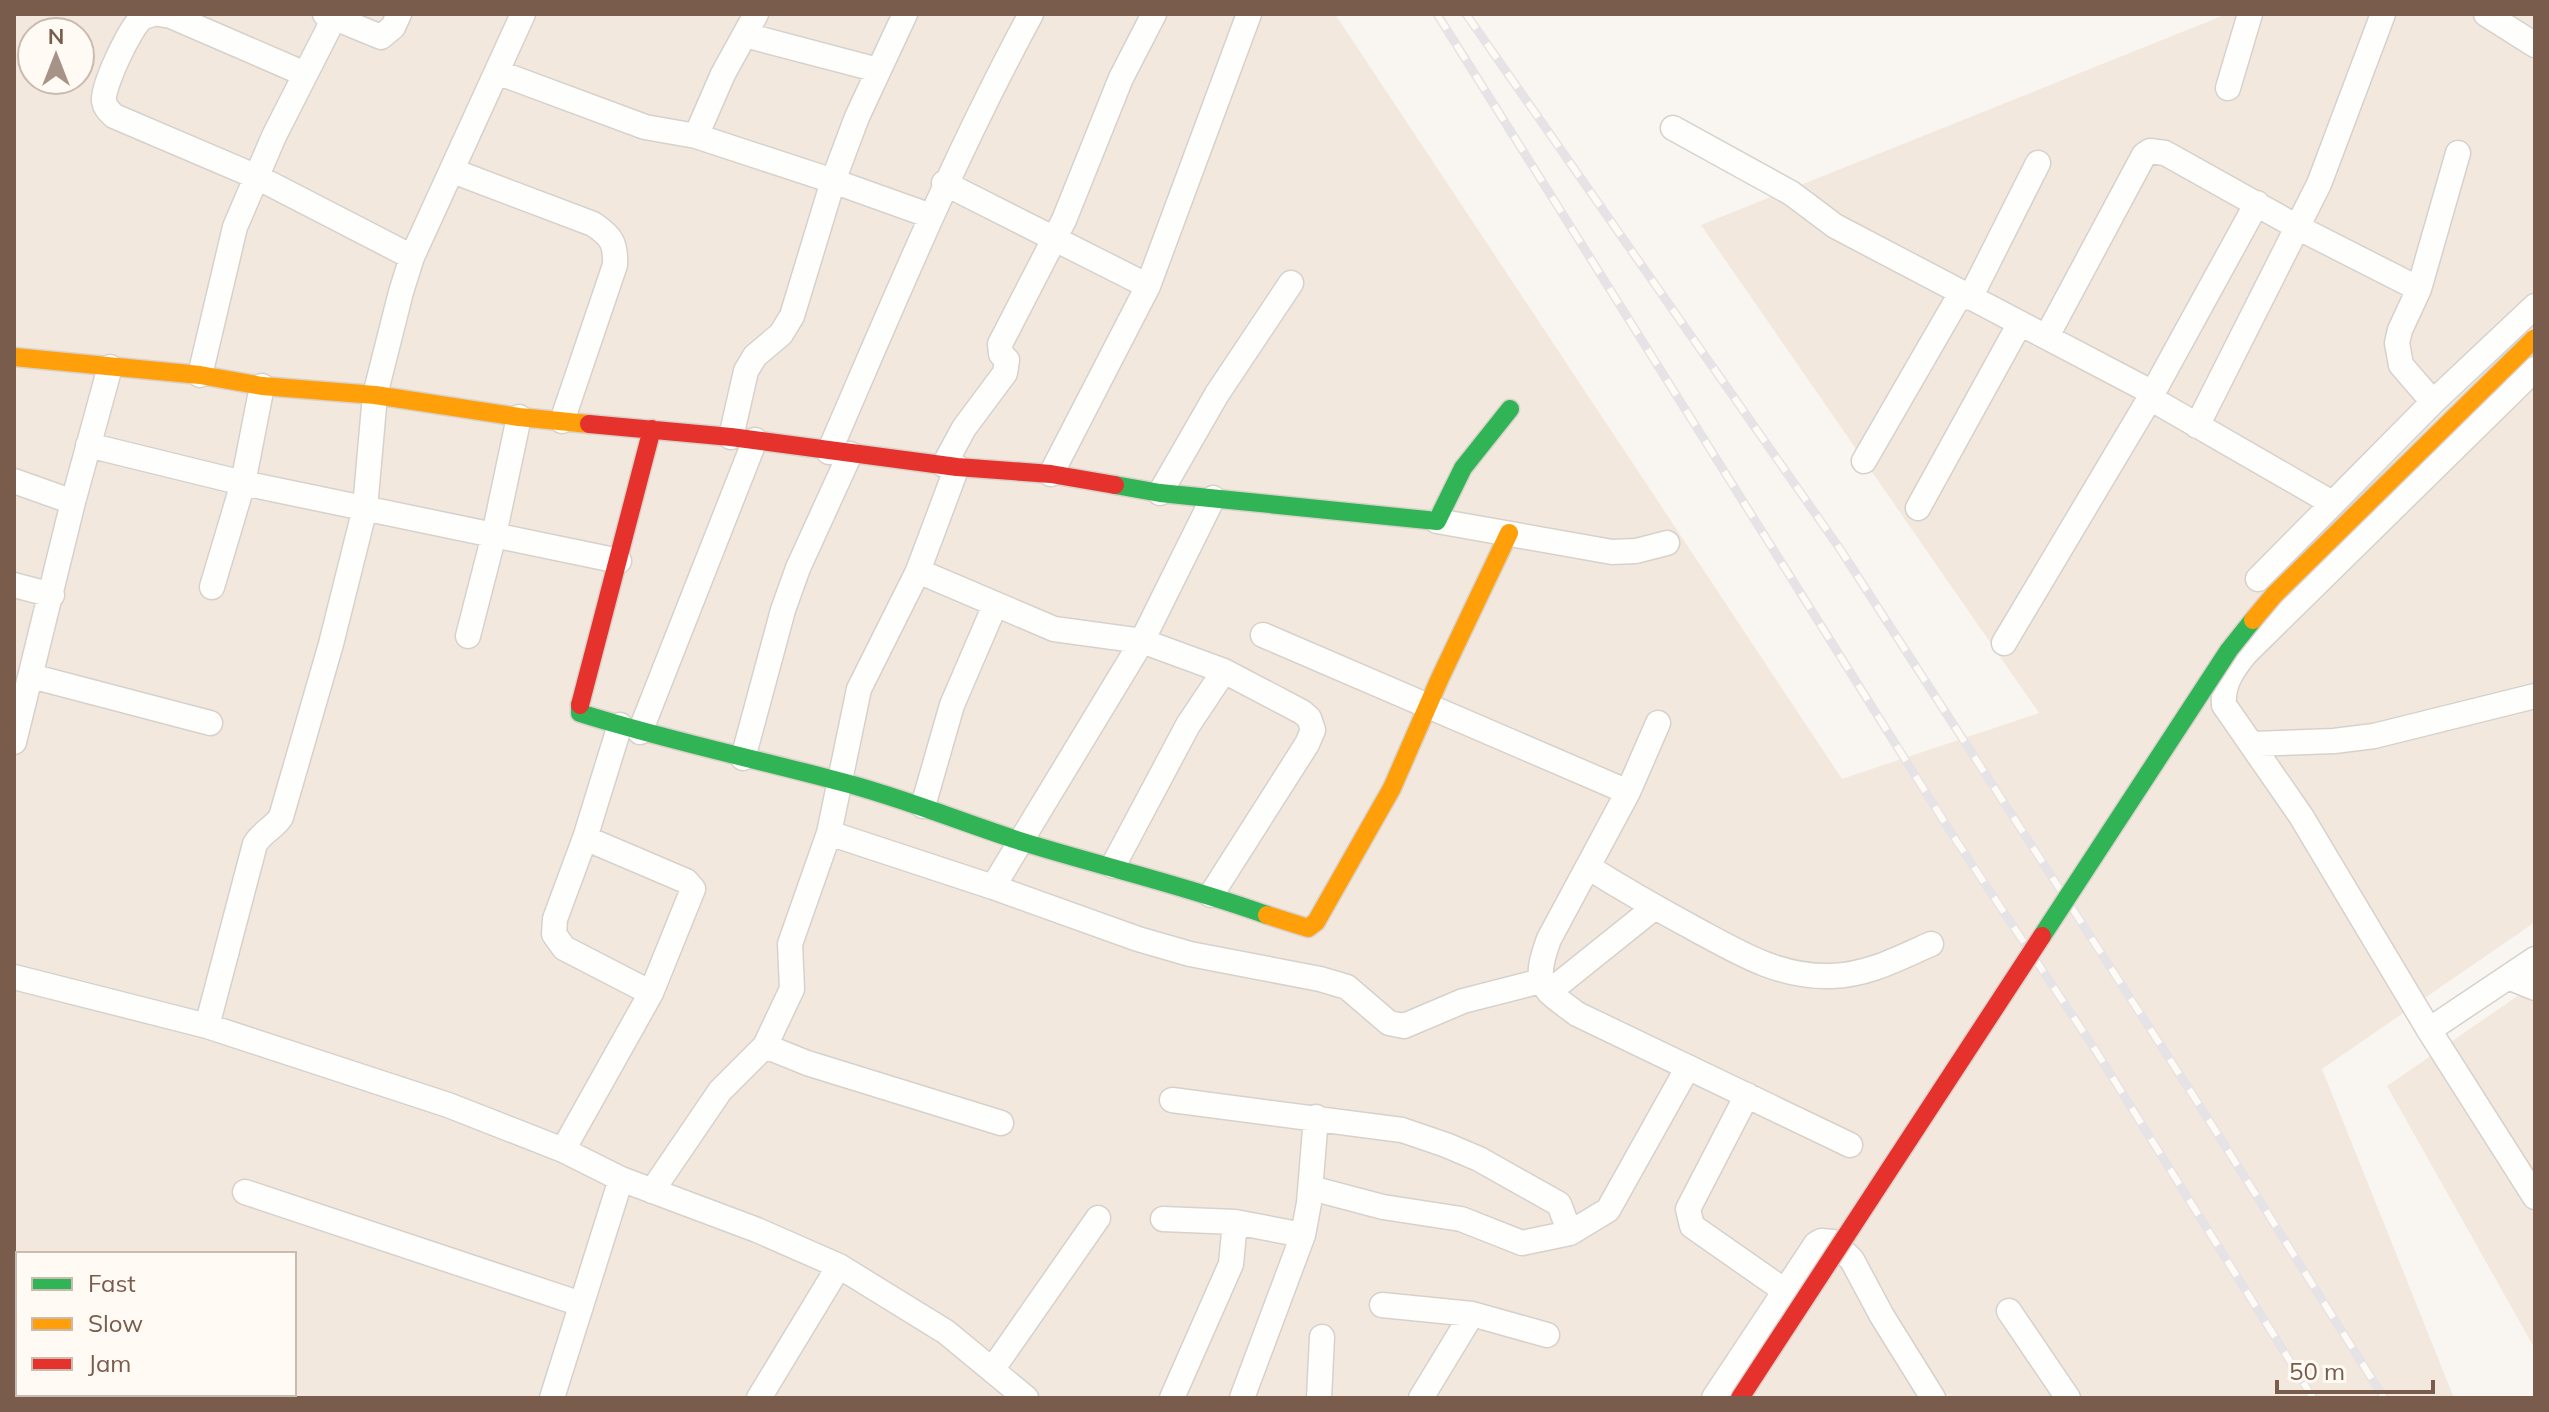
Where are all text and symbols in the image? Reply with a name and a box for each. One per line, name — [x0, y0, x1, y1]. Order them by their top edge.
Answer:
north arrow — [16, 16, 96, 96]
text: N — [48, 22, 64, 50]
legend — [16, 1252, 296, 1396]
text: Fast — [88, 1268, 136, 1298]
text: Slow — [88, 1308, 143, 1338]
scale bar — [2277, 1344, 2433, 1394]
text: Jam — [88, 1348, 131, 1378]
text: 50 m — [2289, 1356, 2345, 1386]

